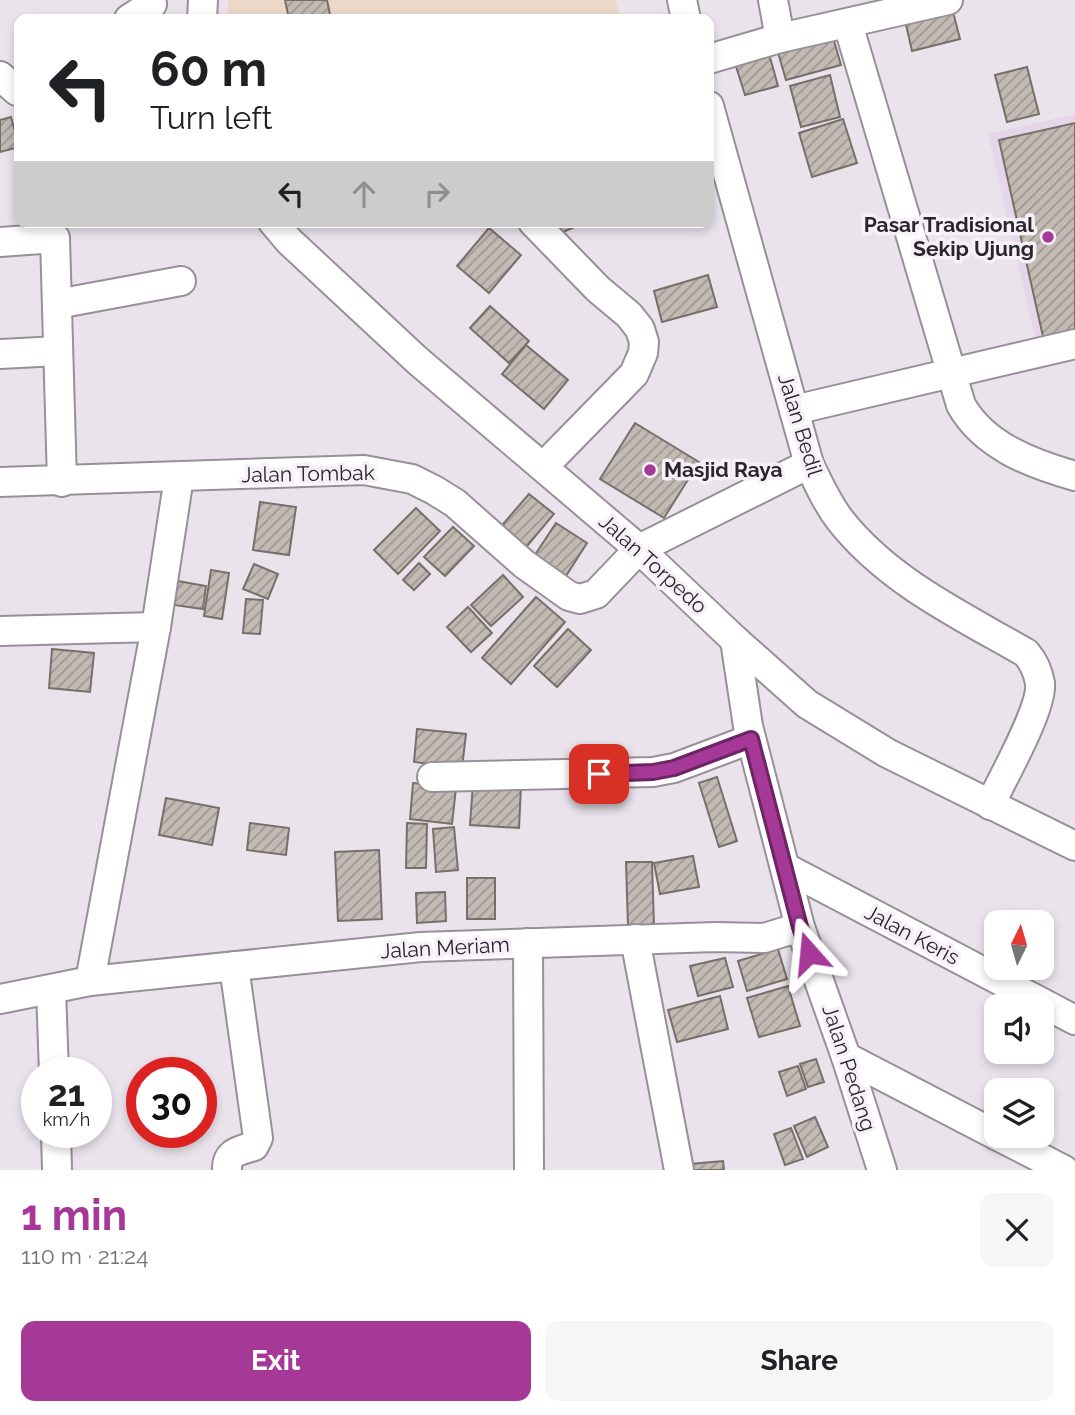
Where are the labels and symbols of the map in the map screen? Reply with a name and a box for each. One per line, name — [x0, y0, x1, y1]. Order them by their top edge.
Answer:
place label: Pasar Tradisional Sekip Ujung — [864, 212, 1034, 261]
marker: Pasar Tradisional Sekip Ujung — [1040, 229, 1056, 245]
street label: Jalan Bedil — [773, 371, 828, 479]
place label: Masjid Raya — [664, 457, 783, 482]
street label: Jalan Tombak — [241, 460, 375, 487]
marker: Masjid Raya — [642, 462, 658, 478]
street label: Jalan Torpedo — [594, 509, 712, 619]
pin — [569, 744, 629, 804]
street label: Jalan Keris — [861, 899, 964, 970]
north arrow — [984, 910, 1054, 980]
position arrow — [772, 916, 846, 990]
street label: Jalan Meriam — [380, 932, 510, 963]
street label: Jalan Pedang — [817, 1002, 882, 1134]
speed limit sign: 30 — [126, 1057, 217, 1148]

